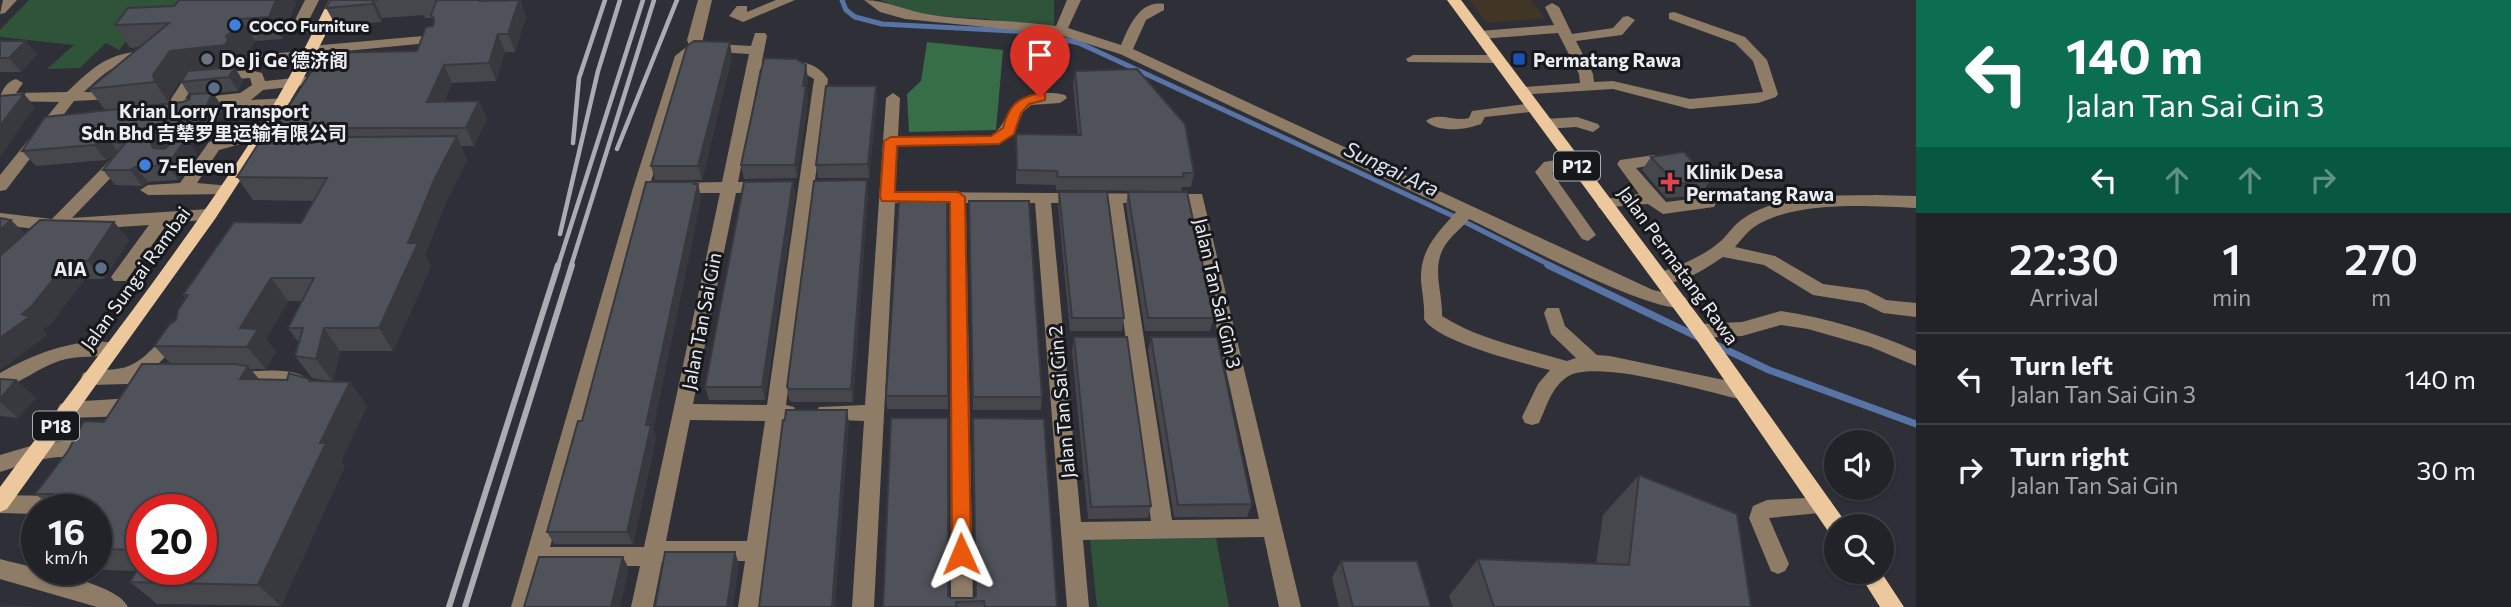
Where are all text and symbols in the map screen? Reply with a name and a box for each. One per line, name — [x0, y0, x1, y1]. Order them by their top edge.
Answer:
place label: COCO Furniture — [249, 16, 369, 35]
marker: COCO Furniture — [227, 17, 243, 33]
text: 140 m — [2066, 24, 2203, 84]
pin — [1010, 25, 1070, 97]
icon: left — [1951, 28, 2042, 119]
icon: arrive — [1021, 36, 1059, 74]
place label: De Ji Ge 德济阁 — [221, 48, 348, 71]
place label: Permatang Rawa — [1533, 48, 1681, 71]
marker: De Ji Ge 德济阁 — [199, 51, 215, 67]
marker: Permatang Rawa — [1511, 51, 1527, 67]
marker: Krian Lorry Transport Sdn Bhd 吉辇罗里运输有限公司 — [206, 80, 222, 96]
text: Jalan Tan Sai Gin 3 — [2066, 84, 2325, 124]
place label: Krian Lorry Transport Sdn Bhd 吉辇罗里运输有限公司 — [81, 99, 347, 144]
water label: Sungai Ara — [1341, 135, 1443, 201]
road number: P12 — [1554, 152, 1600, 181]
place label: 7-Eleven — [159, 154, 235, 177]
marker: 7-Eleven — [137, 157, 153, 173]
place label: Klinik Desa Permatang Rawa — [1686, 160, 1834, 205]
icon: left — [2085, 161, 2123, 199]
icon: ahead — [2158, 161, 2196, 199]
icon: ahead — [2231, 161, 2269, 199]
icon: right — [2304, 161, 2342, 199]
marker: Klinik Desa Permatang Rawa — [1660, 172, 1680, 192]
street label: Jalan Permatang Rawa — [1614, 181, 1744, 349]
street label: Jalan Sungai Rambai — [75, 202, 195, 354]
street label: Jalan Tan Sai Gin 3 — [1190, 216, 1246, 370]
text: 22:30 — [2009, 232, 2119, 284]
text: 1 — [2222, 232, 2241, 284]
text: 270 — [2344, 232, 2418, 284]
street label: Jalan Tan Sai Gin — [676, 251, 726, 391]
place label: AIA — [54, 257, 87, 280]
marker: AIA — [93, 260, 109, 276]
text: Arrival — [2029, 283, 2099, 311]
text: min — [2212, 283, 2251, 311]
text: m — [2371, 283, 2391, 311]
street label: Jalan Tan Sai Gin 2 — [1043, 325, 1079, 479]
text: Turn left — [2010, 349, 2113, 380]
icon: left — [1951, 360, 1989, 398]
text: 140 m — [2405, 363, 2476, 394]
text: Jalan Tan Sai Gin 3 — [2010, 380, 2196, 408]
road number: P18 — [33, 412, 79, 440]
map controls — [1824, 430, 1894, 584]
button: sound — [1824, 430, 1894, 500]
text: Turn right — [2010, 440, 2129, 471]
icon: right — [1951, 451, 1989, 489]
text: 30 m — [2417, 454, 2476, 485]
text: Jalan Tan Sai Gin — [2010, 471, 2178, 499]
speed limit sign: 20 — [126, 494, 217, 585]
text: 16 — [48, 509, 85, 552]
button: search — [1824, 514, 1894, 584]
position arrow — [924, 517, 998, 591]
text: km/h — [45, 546, 88, 568]

